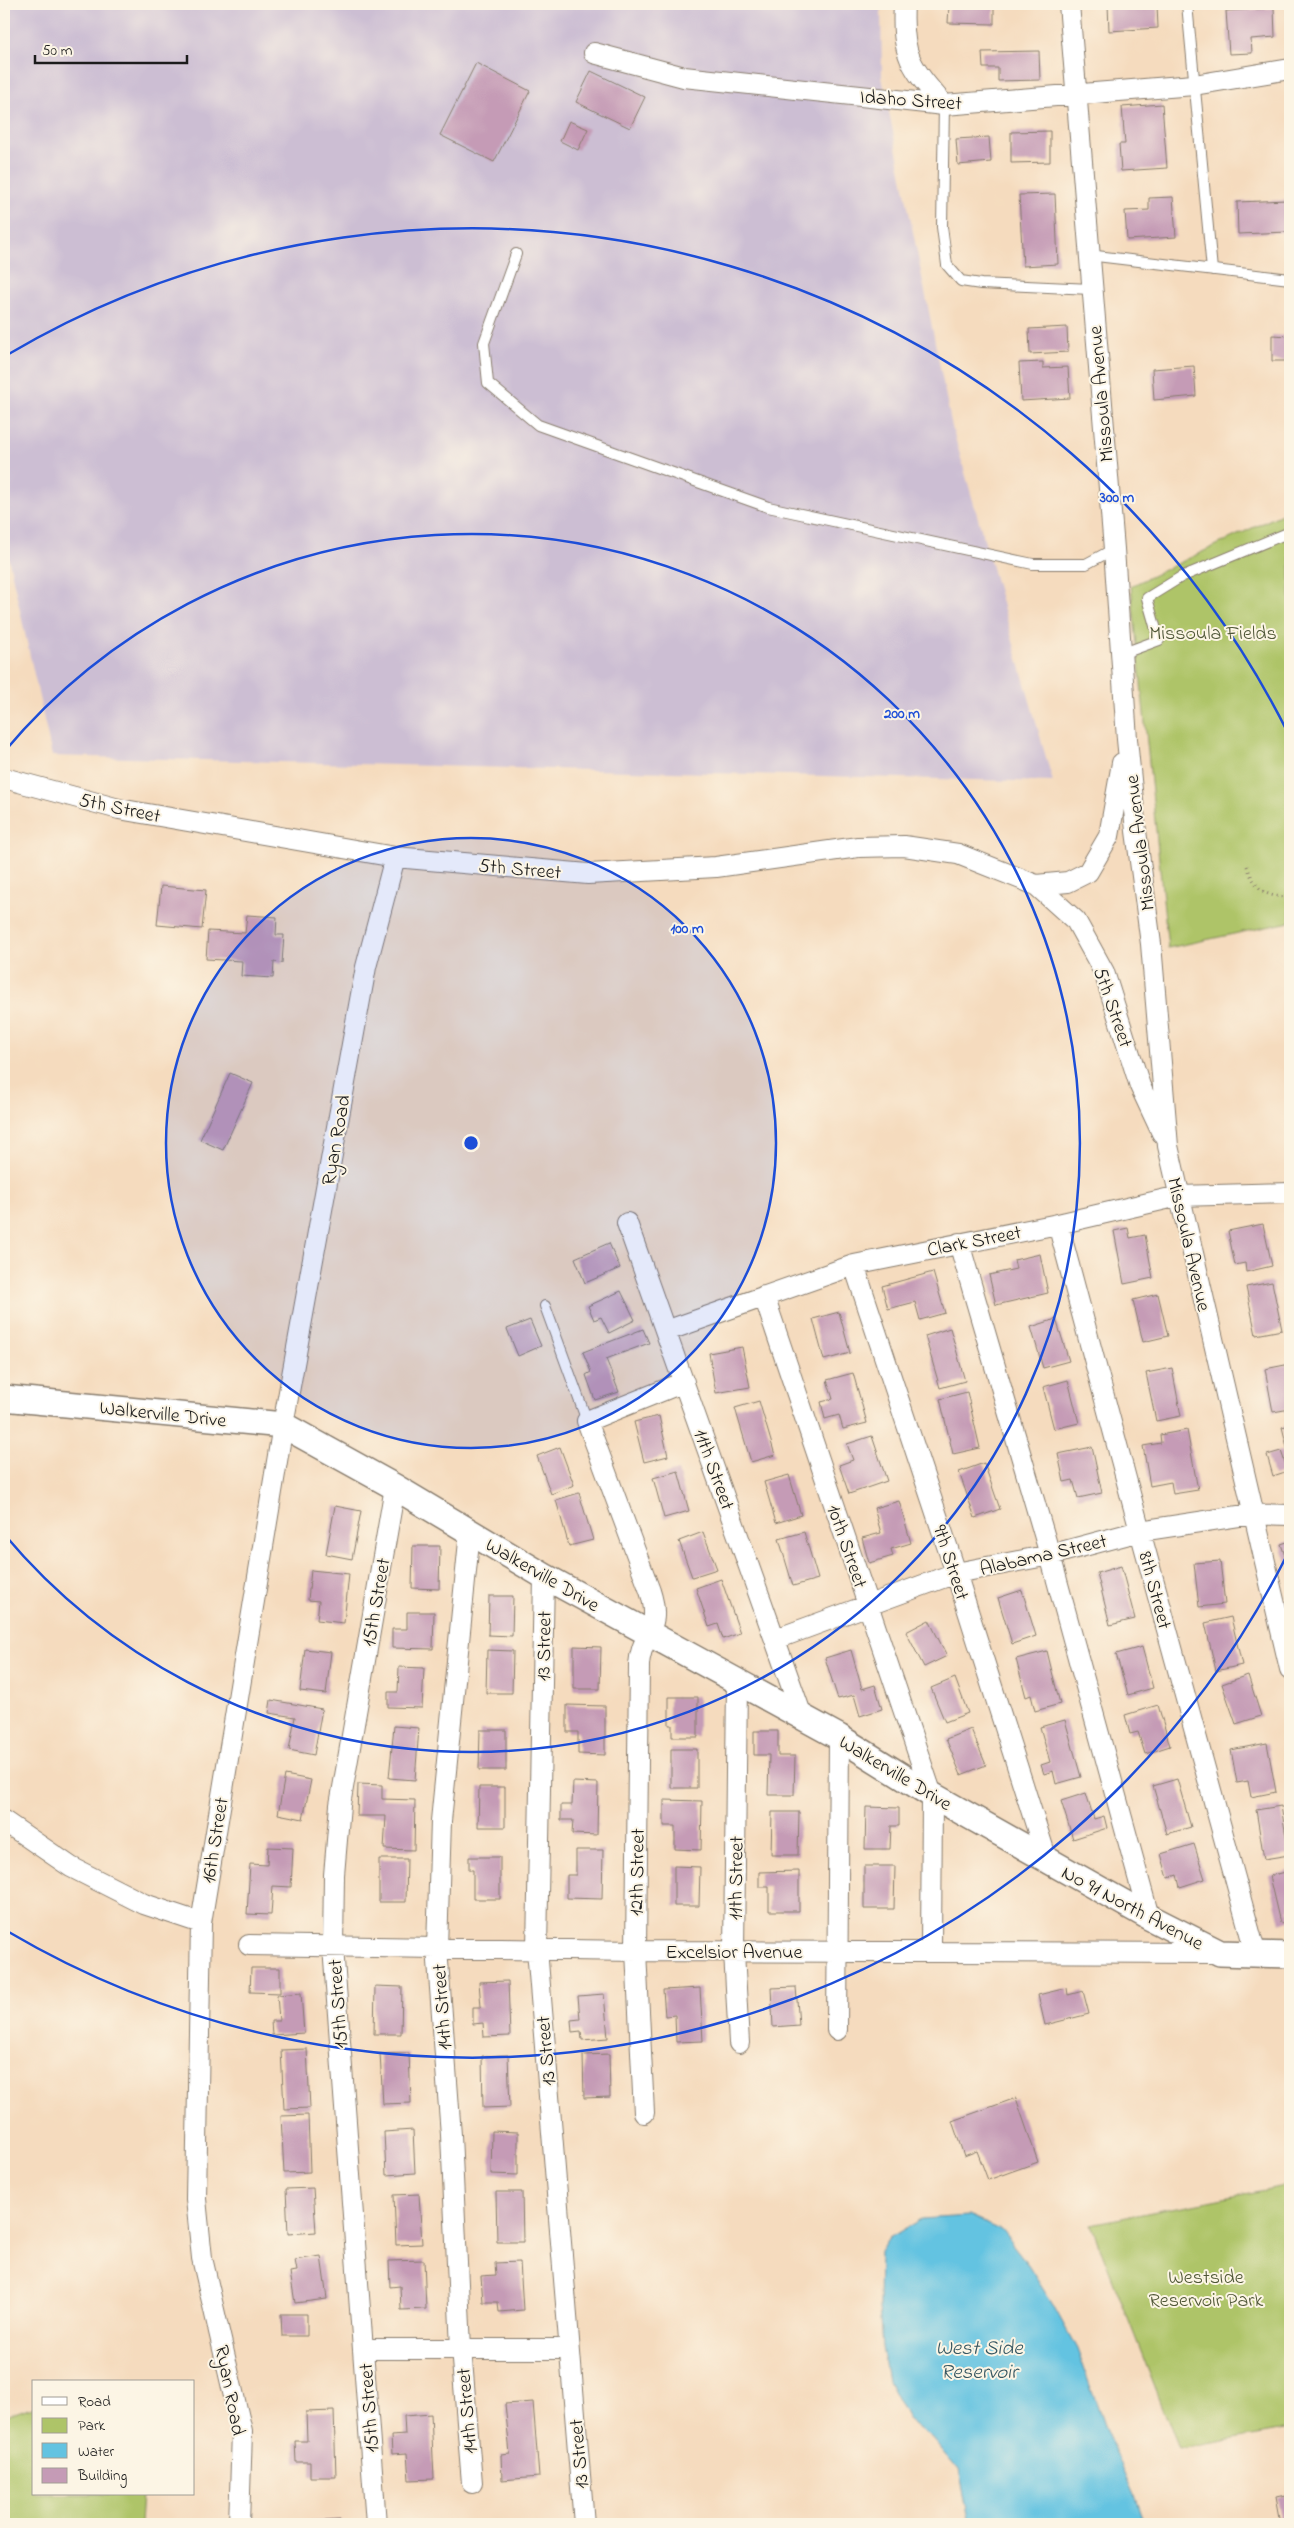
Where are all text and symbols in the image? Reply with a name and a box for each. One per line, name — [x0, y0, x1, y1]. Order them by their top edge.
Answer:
scale bar — [35, 32, 188, 64]
text: 50 m — [42, 40, 73, 62]
street label: Idaho Street — [859, 83, 963, 120]
street label: Missoula Avenue — [1082, 324, 1123, 463]
text: 300 m — [1099, 487, 1135, 509]
park label: Missoula Fields — [1149, 620, 1277, 649]
text: 200 m — [883, 703, 920, 725]
street label: Missoula Avenue — [1119, 773, 1164, 912]
street label: 5th Street — [76, 787, 163, 832]
street label: 5th Street — [477, 852, 563, 889]
text: 100 m — [670, 918, 704, 940]
street label: 5th Street — [1084, 964, 1139, 1052]
street label: Ryan Road — [315, 1093, 360, 1188]
centre of rings — [462, 1134, 480, 1152]
street label: Missoula Avenue — [1158, 1175, 1217, 1315]
street label: Clark Street — [925, 1219, 1024, 1266]
street label: Walkerville Drive — [98, 1394, 228, 1437]
street label: 11th Street — [685, 1425, 741, 1515]
street label: 10th Street — [818, 1501, 874, 1593]
street label: 9th Street — [924, 1521, 975, 1604]
street label: Alabama Street — [977, 1528, 1110, 1585]
street label: Walkerville Drive — [479, 1532, 604, 1621]
street label: 8th Street — [1129, 1549, 1178, 1633]
street label: 15th Street — [355, 1556, 400, 1649]
street label: 13 Street — [530, 1611, 561, 1681]
street label: Walkerville Drive — [833, 1729, 957, 1819]
street label: 16th Street — [195, 1795, 238, 1886]
street label: 12th Street — [623, 1828, 654, 1916]
street label: 11th Street — [722, 1835, 753, 1920]
street label: No 91 North Avenue — [1056, 1859, 1208, 1959]
street label: Excelsior Avenue — [666, 1939, 802, 1968]
street label: 15th Street — [322, 1958, 357, 2049]
street label: 14th Street — [426, 1963, 461, 2051]
street label: 13 Street — [530, 2014, 565, 2087]
park label: Westside Reservoir Park — [1149, 2264, 1263, 2316]
water label: West Side Reservoir — [935, 2334, 1024, 2388]
street label: Ryan Road — [206, 2343, 251, 2438]
street label: 15th Street — [353, 2362, 388, 2453]
street label: 14th Street — [450, 2366, 487, 2455]
legend — [32, 2380, 195, 2496]
text: Road — [78, 2391, 111, 2413]
text: Park — [78, 2415, 106, 2437]
street label: 13 Street — [563, 2417, 598, 2490]
text: Water — [78, 2441, 114, 2463]
text: Building — [77, 2465, 127, 2488]

